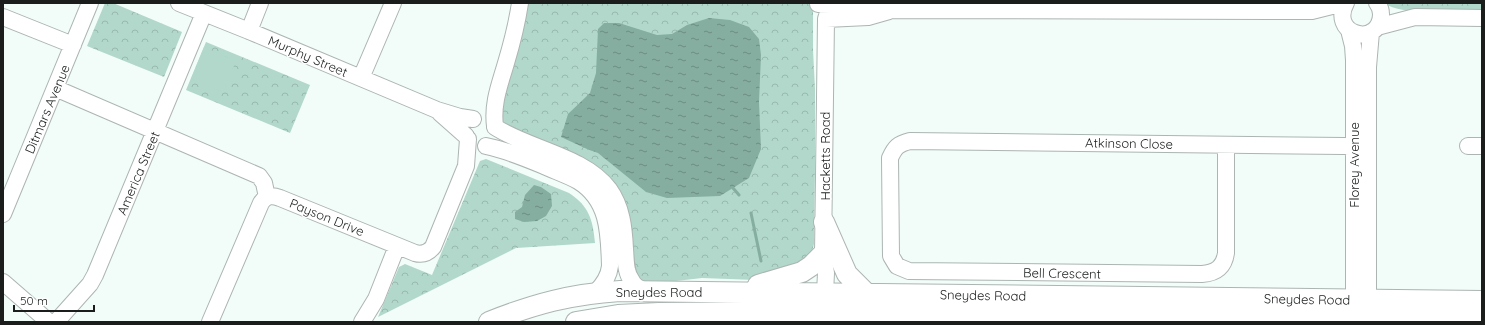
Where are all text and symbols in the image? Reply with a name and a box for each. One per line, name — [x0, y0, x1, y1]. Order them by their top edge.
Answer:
street label: Murphy Street — [266, 32, 350, 80]
street label: Ditmars Avenue — [21, 62, 73, 156]
street label: Hacketts Road — [817, 112, 833, 200]
street label: Florey Avenue — [1346, 122, 1362, 208]
street label: America Street — [113, 129, 163, 217]
street label: Atkinson Close — [1085, 134, 1173, 152]
street label: Payson Drive — [287, 195, 367, 239]
street label: Bell Crescent — [1023, 264, 1101, 282]
street label: Sneydes Road — [616, 284, 702, 300]
street label: Sneydes Road — [940, 286, 1026, 304]
scale bar — [14, 287, 94, 313]
street label: Sneydes Road — [1264, 290, 1350, 308]
text: 50 m — [20, 293, 48, 308]

